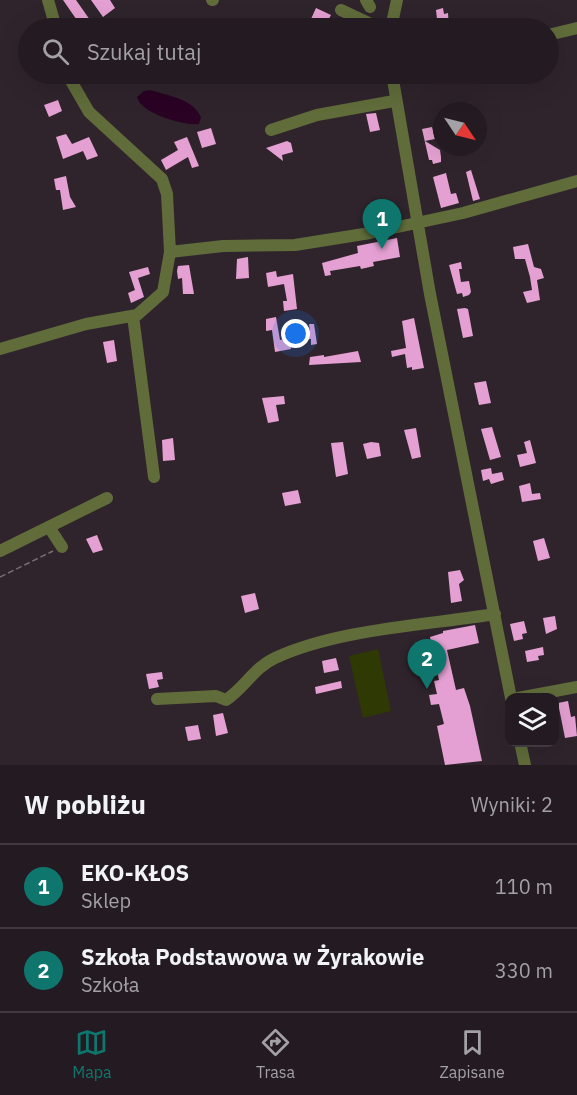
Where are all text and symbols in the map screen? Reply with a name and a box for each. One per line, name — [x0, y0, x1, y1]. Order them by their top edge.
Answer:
search box — [18, 18, 559, 84]
icon: search — [39, 35, 72, 68]
text: Szukaj tutaj — [87, 37, 202, 66]
north arrow — [433, 102, 487, 156]
pin: 1 — [362, 200, 401, 249]
your location — [281, 319, 310, 348]
pin: 2 — [408, 640, 446, 689]
map controls — [505, 693, 559, 747]
button: layers — [505, 693, 559, 747]
text: W pobliżu — [24, 787, 146, 821]
text: Wyniki: 2 — [471, 791, 553, 818]
text: EKO-KŁOS — [81, 858, 189, 887]
text: 1 — [38, 873, 50, 900]
text: 110 m — [495, 873, 553, 900]
text: Sklep — [81, 887, 131, 914]
text: Szkoła Podstawowa w Żyrakowie — [81, 942, 424, 971]
text: 2 — [38, 957, 50, 984]
text: 330 m — [495, 957, 553, 984]
text: Szkoła — [81, 971, 140, 998]
tab: Mapa — [72, 1026, 112, 1082]
tab: Trasa — [256, 1026, 295, 1082]
tab: Zapisane — [439, 1026, 505, 1082]

